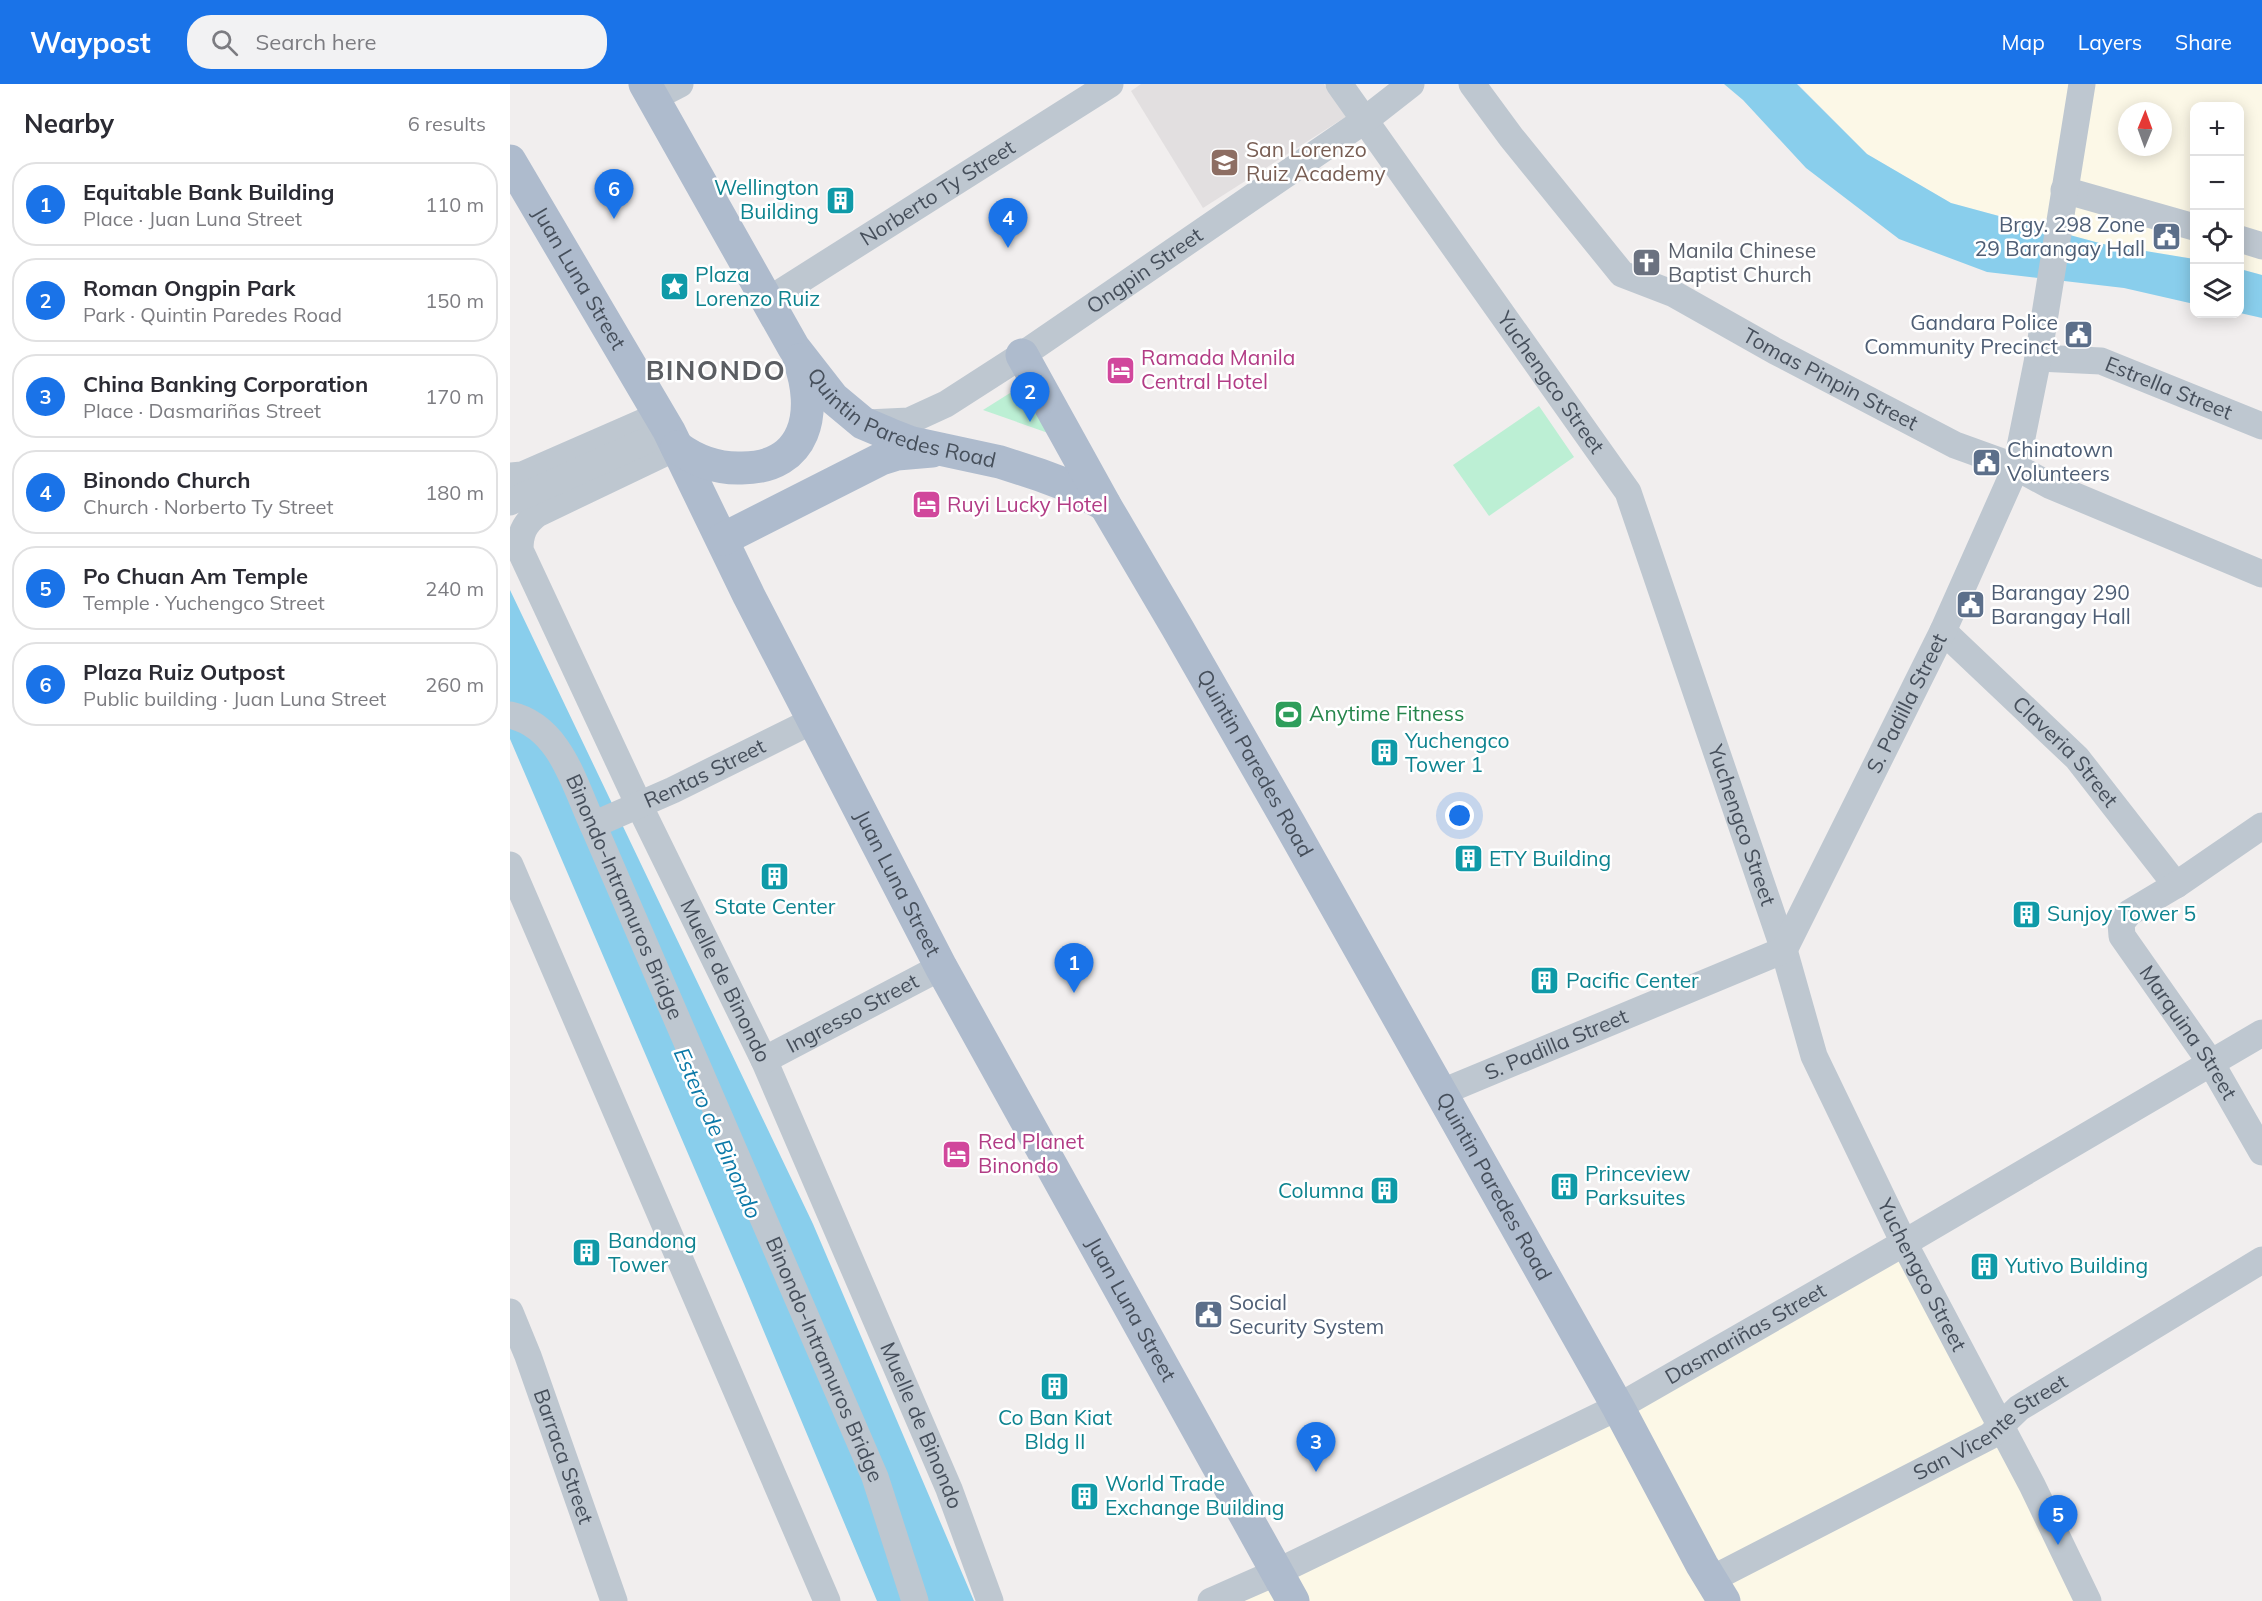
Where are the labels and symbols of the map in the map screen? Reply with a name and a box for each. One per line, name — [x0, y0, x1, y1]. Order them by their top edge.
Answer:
north arrow — [2118, 102, 2172, 156]
street label: Norberto Ty Street — [855, 133, 1019, 251]
place label: San Lorenzo Ruiz Academy — [1246, 136, 1386, 186]
school or university icon: San Lorenzo Ruiz Academy — [1209, 146, 1241, 178]
pin: 6 — [594, 170, 634, 219]
place label: Wellington Building — [714, 174, 819, 224]
building icon: Wellington Building — [824, 184, 856, 216]
pin: 4 — [988, 198, 1028, 248]
street label: Juan Luna Street — [528, 202, 632, 354]
place label: Brgy. 298 Zone 29 Barangay Hall — [1975, 211, 2145, 261]
street label: Ongpin Street — [1081, 221, 1207, 319]
public building icon: Brgy. 298 Zone 29 Barangay Hall — [2150, 221, 2182, 253]
place label: Manila Chinese Baptist Church — [1668, 237, 1816, 287]
church icon: Manila Chinese Baptist Church — [1631, 247, 1663, 279]
place label: Plaza Lorenzo Ruiz — [695, 261, 820, 311]
place icon: Plaza Lorenzo Ruiz — [658, 271, 690, 303]
street label: Yuchengco Street — [1492, 305, 1611, 458]
place label: Gandara Police Community Precinct — [1864, 309, 2058, 359]
public building icon: Gandara Police Community Precinct — [2063, 319, 2095, 351]
street label: Tomas Pinpin Street — [1739, 322, 1923, 435]
place label: Ramada Manila Central Hotel — [1141, 344, 1295, 394]
street label: Estrella Street — [2102, 350, 2236, 425]
district label: BINONDO — [646, 353, 786, 387]
hotel icon: Ramada Manila Central Hotel — [1104, 354, 1136, 386]
street label: Quintin Paredes Road — [802, 362, 998, 473]
pin: 2 — [1010, 372, 1050, 422]
place label: Chinatown Volunteers — [2007, 436, 2113, 486]
public building icon: Chinatown Volunteers — [1970, 446, 2002, 478]
hotel icon: Ruyi Lucky Hotel — [910, 489, 942, 521]
place label: Ruyi Lucky Hotel — [947, 491, 1108, 517]
place label: Barangay 290 Barangay Hall — [1991, 579, 2131, 629]
public building icon: Barangay 290 Barangay Hall — [1954, 589, 1986, 621]
street label: S. Padilla Street — [1860, 629, 1952, 777]
street label: Quintin Paredes Road — [1192, 664, 1319, 861]
street label: Claveria Street — [2008, 690, 2124, 812]
sports icon: Anytime Fitness — [1272, 698, 1304, 730]
place label: Anytime Fitness — [1309, 700, 1464, 726]
place label: Yuchengco Tower 1 — [1404, 727, 1510, 777]
street label: Rentas Street — [640, 732, 769, 813]
building icon: Yuchengco Tower 1 — [1368, 737, 1400, 769]
street label: Yuchengco Street — [1703, 740, 1782, 909]
street label: Binondo-Intramuros Bridge — [561, 770, 689, 1023]
your location — [1445, 801, 1474, 830]
street label: Juan Luna Street — [850, 805, 947, 960]
building icon: ETY Building — [1452, 843, 1484, 875]
place label: ETY Building — [1489, 845, 1611, 871]
building icon: State Center — [759, 860, 791, 892]
place label: State Center — [715, 893, 836, 919]
street label: Muelle de Binondo — [675, 895, 777, 1066]
building icon: Sunjoy Tower 5 — [2010, 898, 2042, 930]
place label: Sunjoy Tower 5 — [2047, 900, 2196, 926]
pin: 1 — [1054, 944, 1094, 993]
street label: Marquina Street — [2135, 960, 2243, 1104]
building icon: Pacific Center — [1529, 965, 1561, 997]
street label: Ingresso Street — [781, 967, 923, 1058]
place label: Pacific Center — [1566, 967, 1699, 993]
street label: S. Padilla Street — [1480, 1002, 1631, 1085]
water label: Estero de Binondo — [668, 1043, 768, 1223]
street label: Quintin Paredes Road — [1431, 1087, 1558, 1285]
place label: Red Planet Binondo — [978, 1128, 1084, 1178]
hotel icon: Red Planet Binondo — [941, 1138, 973, 1170]
place label: Princeview Parksuites — [1585, 1160, 1691, 1210]
building icon: Princeview Parksuites — [1548, 1170, 1580, 1202]
building icon: Columna — [1369, 1175, 1401, 1207]
place label: Columna — [1278, 1177, 1364, 1203]
street label: Yuchengco Street — [1872, 1193, 1973, 1355]
place label: Bandong Tower — [608, 1227, 697, 1277]
street label: Binondo-Intramuros Bridge — [761, 1232, 890, 1486]
street label: Juan Luna Street — [1081, 1232, 1182, 1386]
building icon: Bandong Tower — [571, 1237, 603, 1269]
building icon: Yutivo Building — [1968, 1250, 2000, 1282]
place label: Yutivo Building — [2004, 1252, 2148, 1278]
street label: Dasmariñas Street — [1660, 1277, 1830, 1389]
place label: Social Security System — [1229, 1289, 1384, 1339]
public building icon: Social Security System — [1192, 1299, 1224, 1331]
street label: Muelle de Binondo — [875, 1338, 969, 1512]
street label: San Vicente Street — [1908, 1368, 2072, 1485]
building icon: Co Ban Kiat Bldg II — [1039, 1371, 1071, 1403]
street label: Barraca Street — [529, 1385, 600, 1527]
place label: Co Ban Kiat Bldg II — [998, 1404, 1112, 1454]
pin: 3 — [1296, 1422, 1336, 1472]
place label: World Trade Exchange Building — [1105, 1470, 1284, 1520]
building icon: World Trade Exchange Building — [1068, 1480, 1100, 1512]
pin: 5 — [2038, 1496, 2078, 1545]

